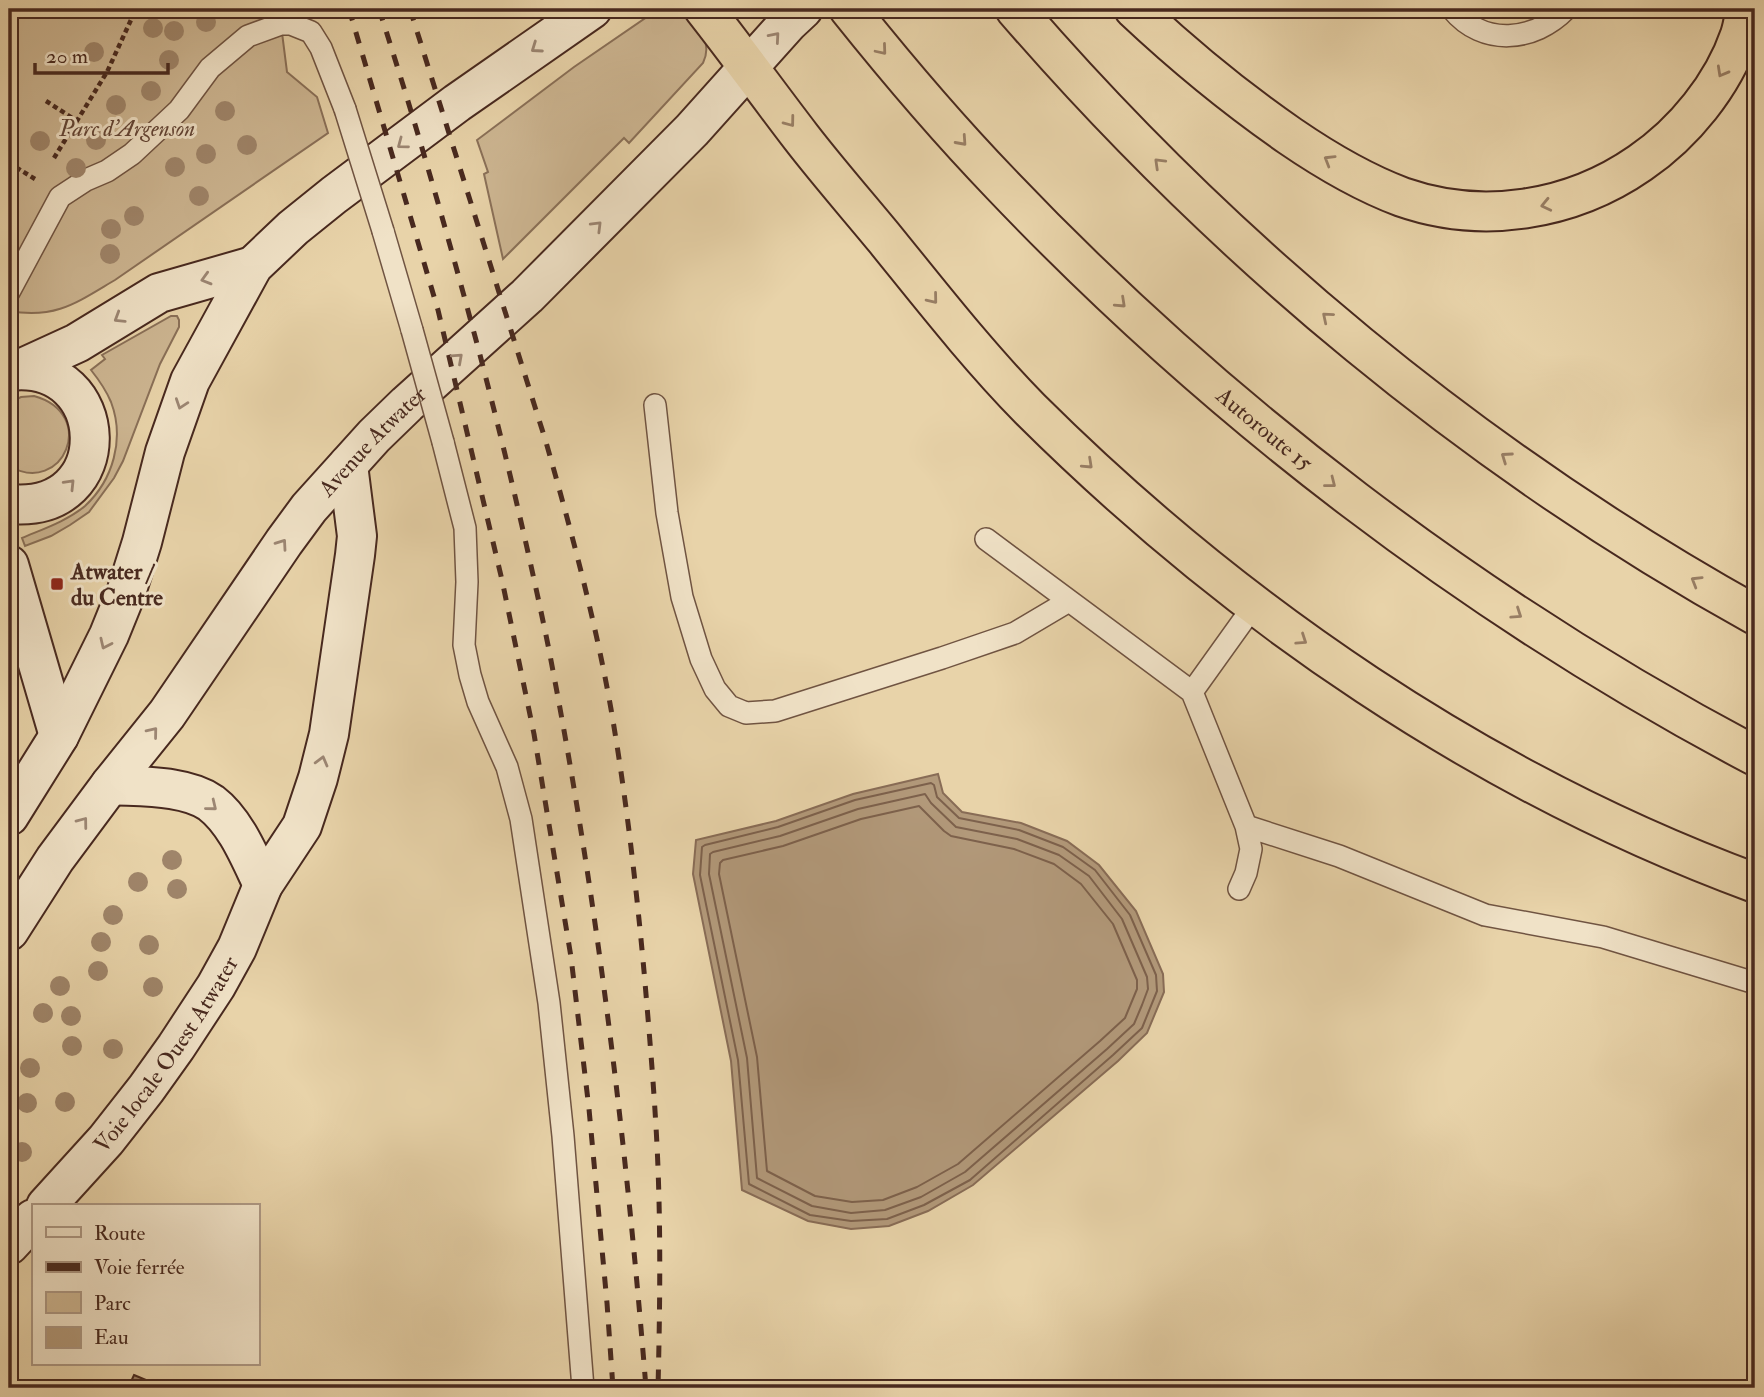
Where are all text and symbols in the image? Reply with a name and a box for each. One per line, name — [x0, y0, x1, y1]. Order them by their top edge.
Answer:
scale bar — [35, 32, 168, 76]
one-way arrow — [767, 32, 779, 45]
one-way arrow — [531, 40, 544, 52]
one-way arrow — [874, 41, 886, 54]
text: 20 m — [46, 43, 88, 70]
one-way arrow — [1717, 65, 1730, 78]
park label: Parc d'Argenson — [58, 114, 195, 143]
one-way arrow — [781, 114, 794, 126]
one-way arrow — [953, 133, 966, 146]
one-way arrow — [397, 136, 410, 148]
one-way arrow — [1323, 156, 1336, 169]
one-way arrow — [1154, 159, 1167, 171]
one-way arrow — [1540, 196, 1552, 211]
one-way arrow — [588, 221, 601, 234]
one-way arrow — [200, 271, 212, 286]
one-way arrow — [924, 291, 937, 303]
one-way arrow — [1113, 295, 1126, 308]
one-way arrow — [113, 310, 126, 323]
one-way arrow — [1322, 313, 1335, 325]
one-way arrow — [450, 354, 463, 366]
street label: Avenue Atwater — [312, 380, 433, 503]
street label: Autoroute 15 — [1209, 380, 1319, 477]
one-way arrow — [175, 398, 189, 410]
one-way arrow — [1501, 453, 1514, 465]
one-way arrow — [1080, 456, 1093, 468]
one-way arrow — [1323, 474, 1336, 487]
one-way arrow — [62, 479, 75, 492]
one-way arrow — [274, 539, 286, 552]
place label: Atwater / du Centre — [70, 557, 163, 612]
marker: Atwater / du Centre — [49, 576, 65, 592]
one-way arrow — [1691, 577, 1704, 590]
one-way arrow — [1509, 606, 1522, 619]
one-way arrow — [1294, 631, 1307, 644]
one-way arrow — [99, 637, 113, 649]
one-way arrow — [144, 727, 157, 739]
one-way arrow — [314, 755, 328, 767]
one-way arrow — [204, 798, 216, 811]
one-way arrow — [74, 817, 87, 830]
street label: Voie locale Ouest Atwater — [88, 951, 245, 1159]
legend — [32, 1204, 259, 1366]
text: Route — [94, 1220, 146, 1247]
text: Voie ferrée — [94, 1254, 185, 1281]
text: Parc — [94, 1290, 131, 1317]
text: Eau — [94, 1324, 129, 1351]

